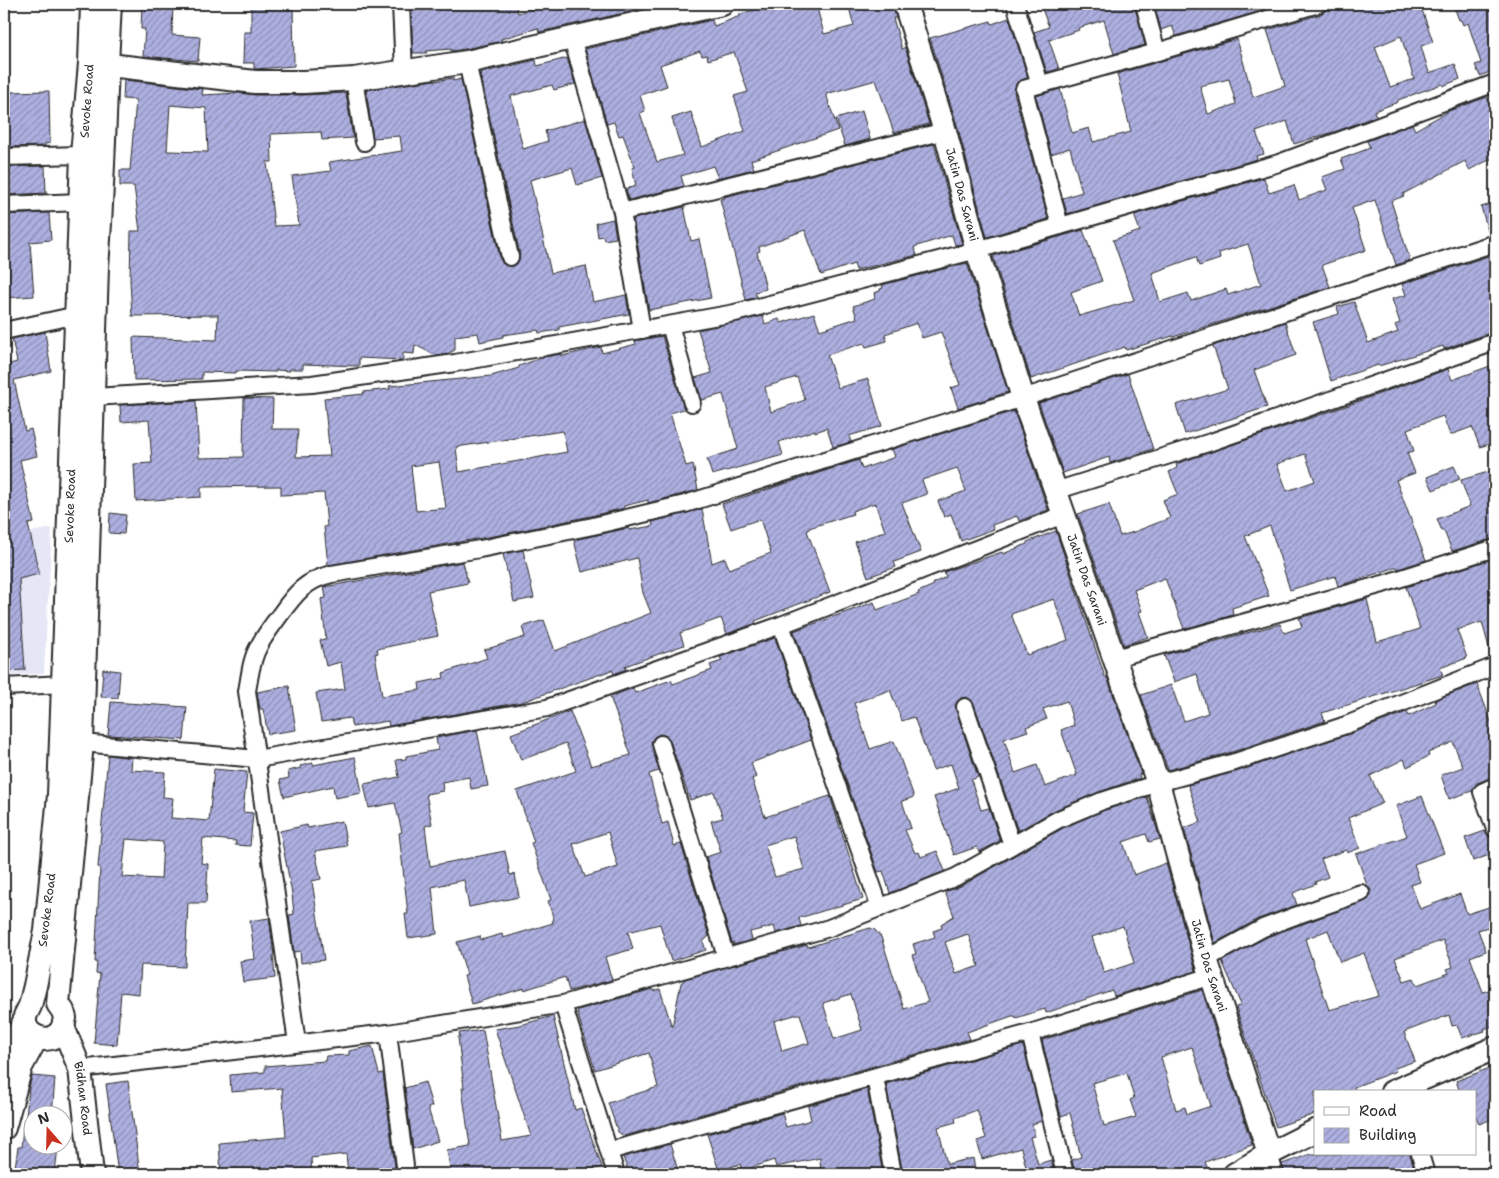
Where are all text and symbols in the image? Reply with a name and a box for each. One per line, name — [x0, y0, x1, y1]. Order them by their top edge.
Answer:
street label: Sevoke Road — [76, 63, 98, 138]
street label: Jatin Das Sarani — [942, 146, 982, 243]
street label: Sevoke Road — [61, 468, 79, 543]
street label: Jatin Das Sarani — [1063, 532, 1110, 628]
street label: Sevoke Road — [35, 872, 59, 948]
street label: Jatin Das Sarani — [1188, 917, 1231, 1014]
street label: Bidhan Road — [70, 1059, 96, 1137]
legend — [1314, 1090, 1476, 1156]
text: Road — [1359, 1101, 1397, 1121]
north arrow — [22, 1106, 72, 1156]
text: N — [35, 1107, 52, 1128]
text: Building — [1359, 1125, 1416, 1145]

